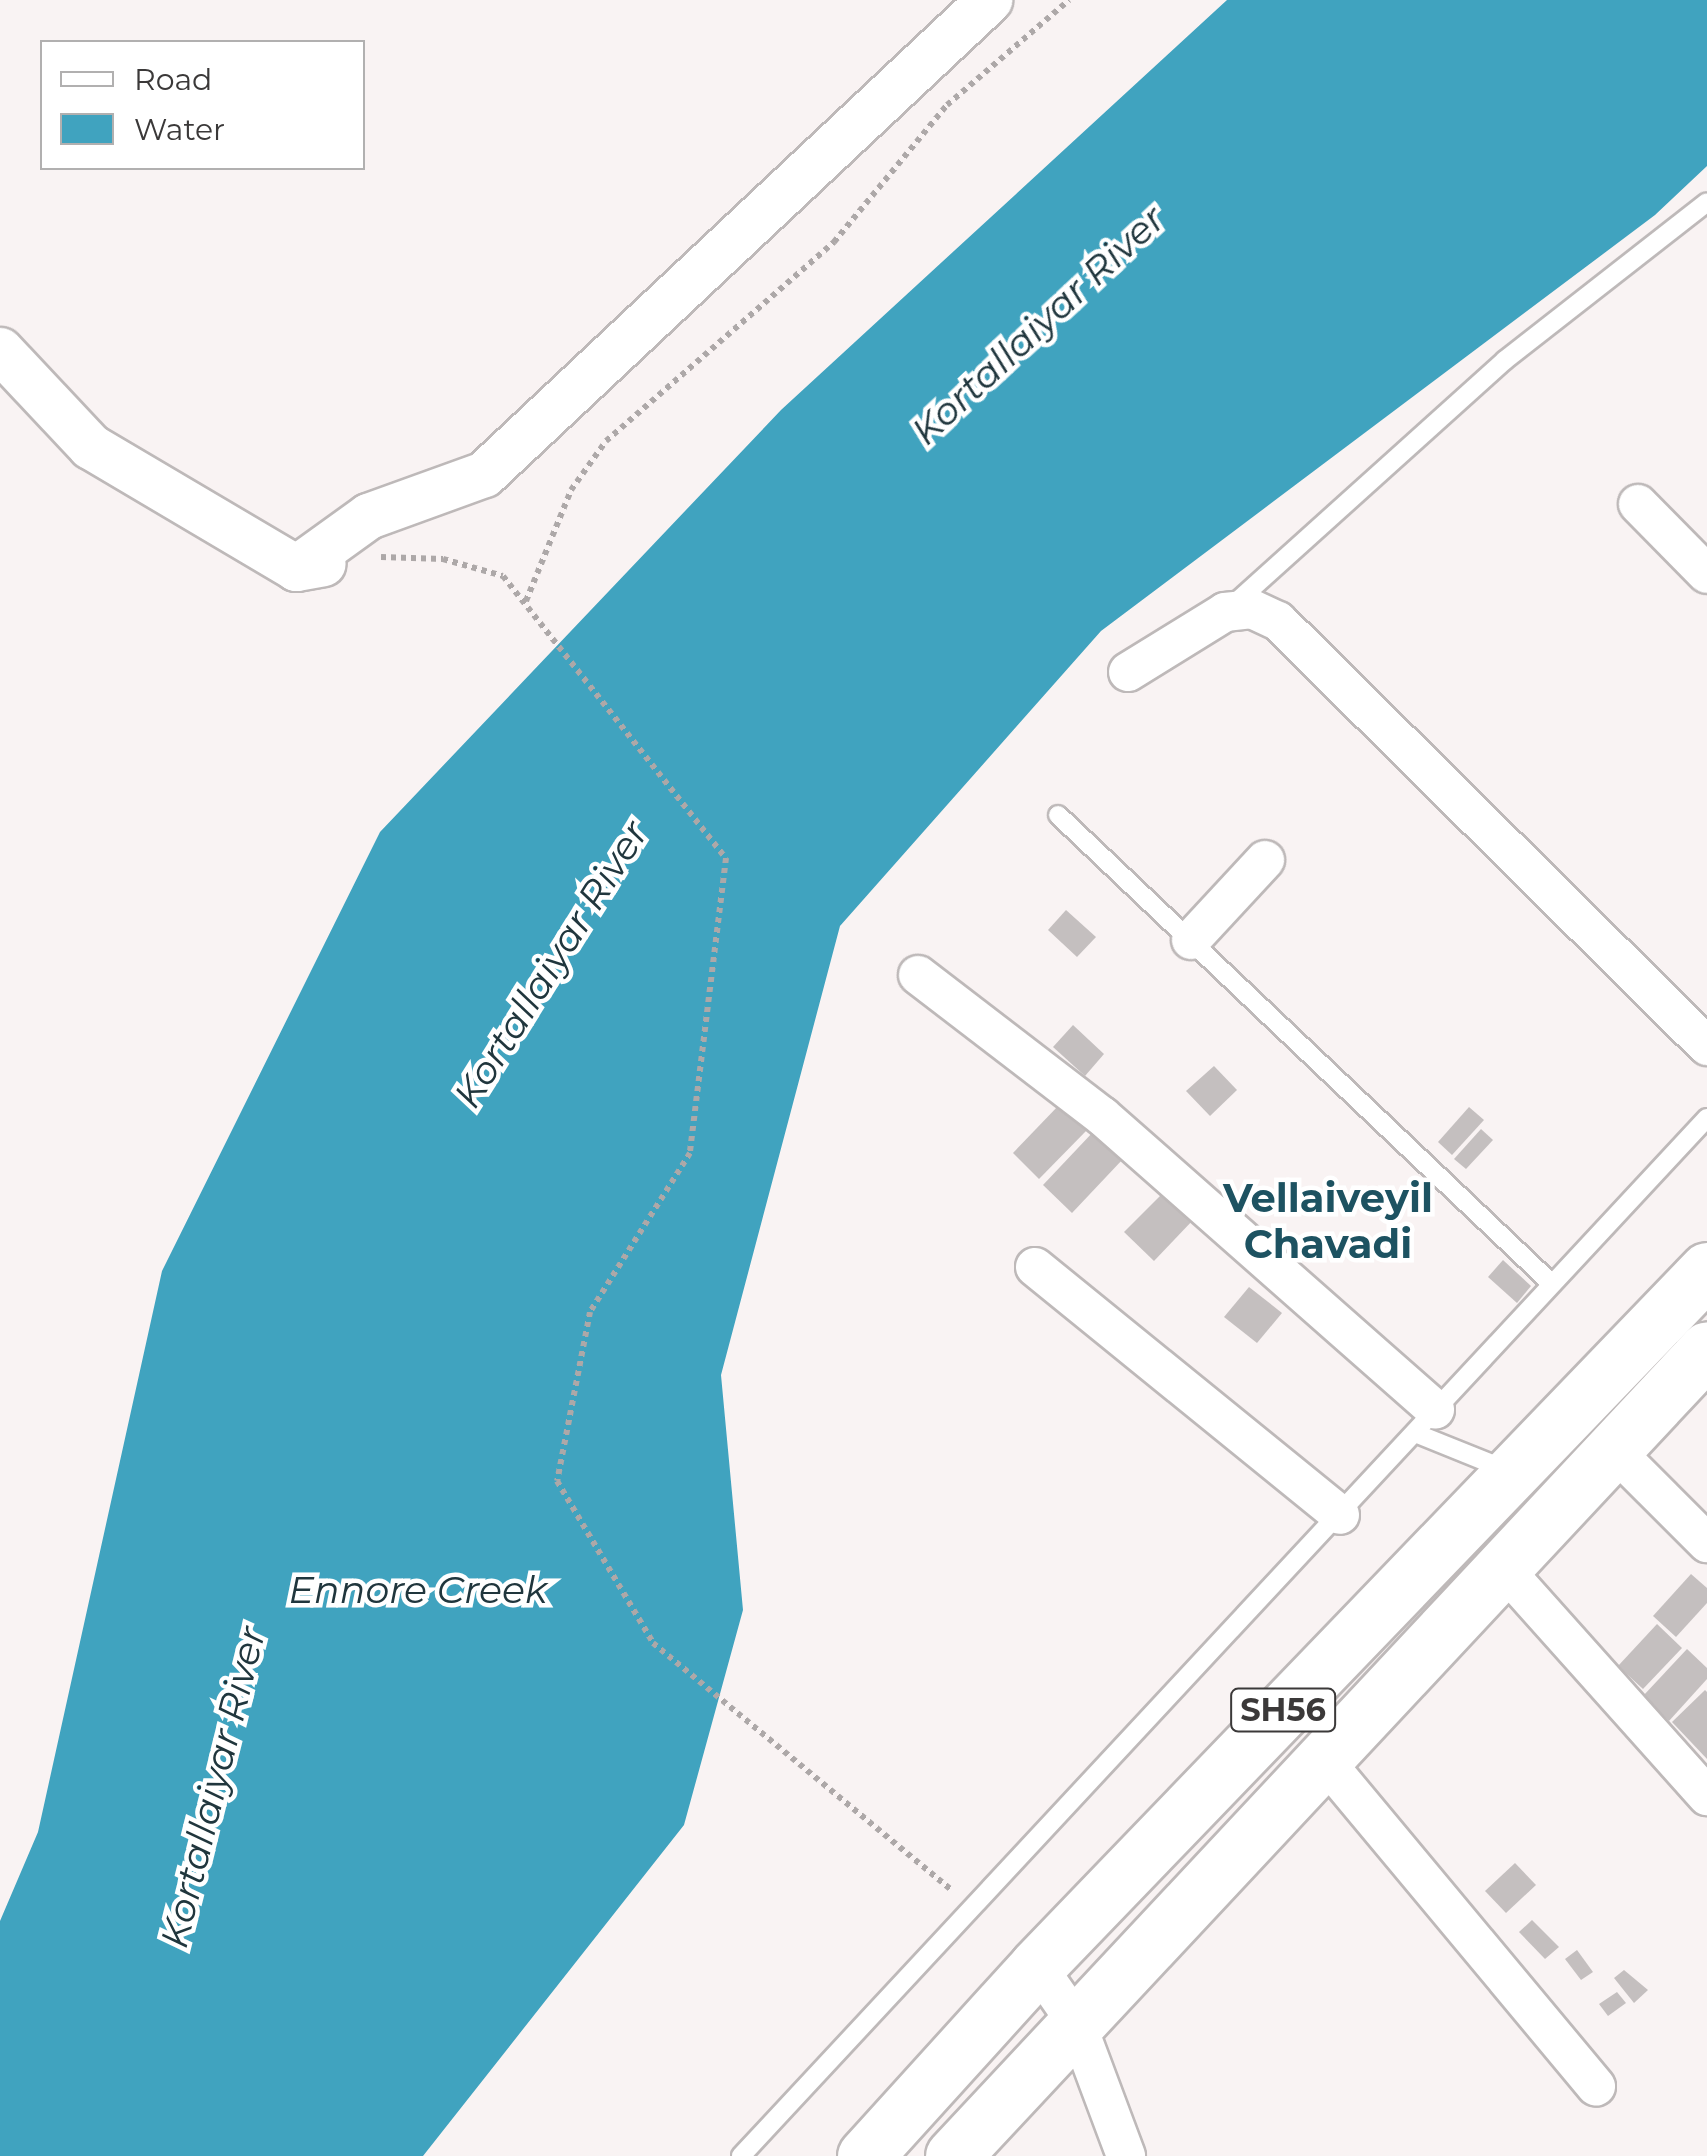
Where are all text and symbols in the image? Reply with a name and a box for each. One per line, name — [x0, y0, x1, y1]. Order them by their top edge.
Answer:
legend — [40, 40, 365, 170]
text: Road — [134, 61, 212, 98]
text: Water — [134, 111, 225, 148]
water label: Kortallaiyar River — [902, 196, 1174, 454]
water label: Kortallaiyar River — [444, 812, 658, 1116]
district label: Vellaiveyil Chavadi — [1223, 1174, 1433, 1268]
water label: Ennore Creek — [289, 1567, 547, 1613]
water label: Kortallaiyar River — [151, 1622, 275, 1952]
road number: SH56 — [1228, 1683, 1338, 1737]

